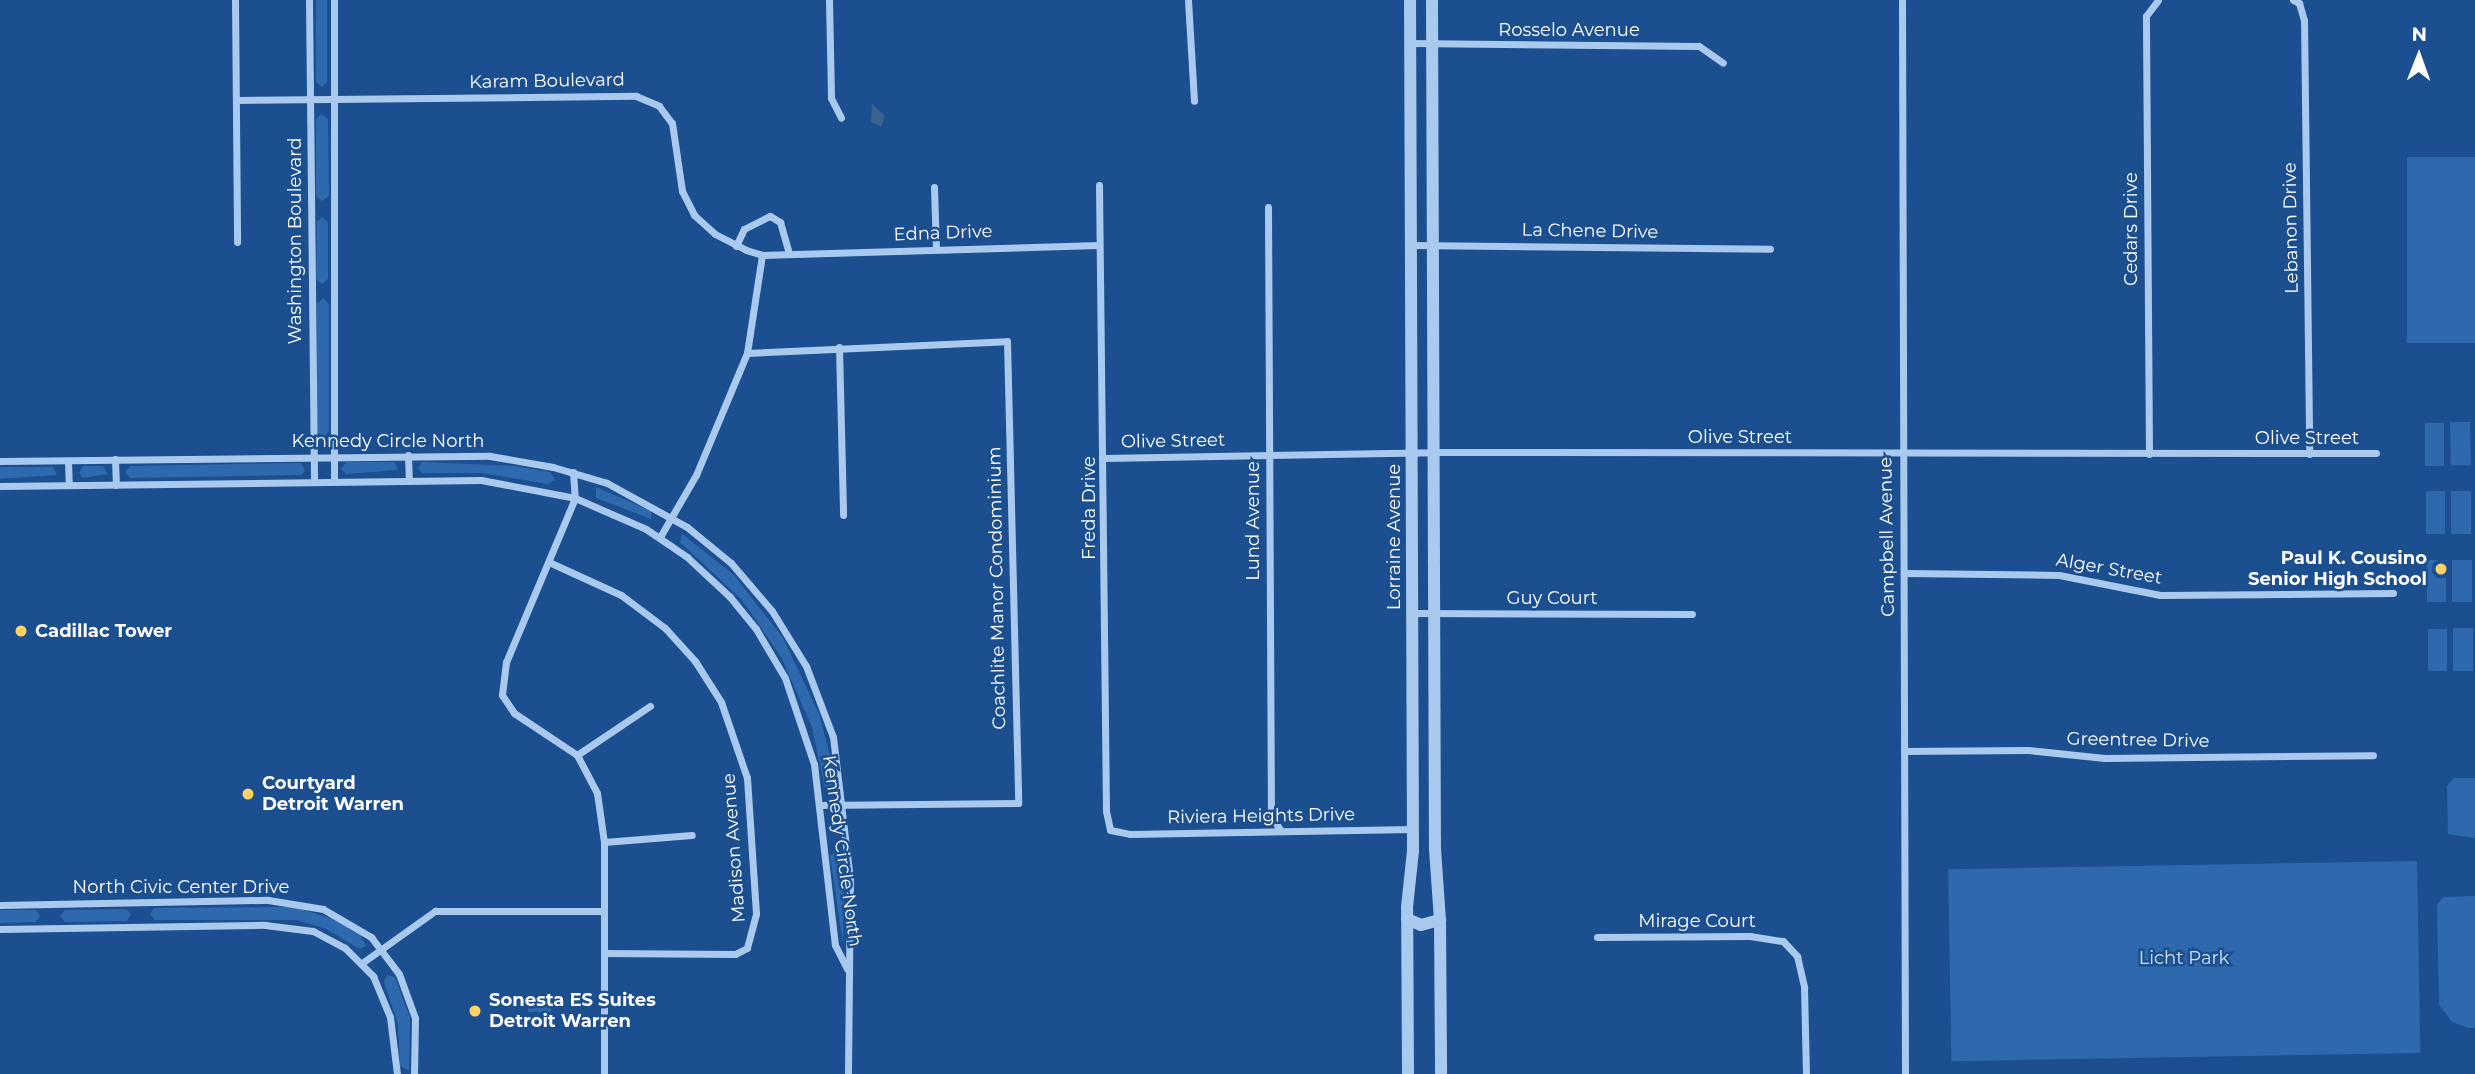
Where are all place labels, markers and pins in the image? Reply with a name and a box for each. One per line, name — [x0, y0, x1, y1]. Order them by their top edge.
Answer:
place label: Paul K. Cousino Senior High School — [2248, 548, 2427, 590]
marker: Paul K. Cousino Senior High School — [2433, 561, 2449, 577]
place label: Cadillac Tower — [35, 620, 172, 642]
marker: Cadillac Tower — [13, 623, 29, 639]
place label: Courtyard Detroit Warren — [262, 773, 404, 816]
marker: Courtyard Detroit Warren — [240, 786, 256, 802]
place label: Sonesta ES Suites Detroit Warren — [489, 990, 656, 1032]
marker: Sonesta ES Suites Detroit Warren — [467, 1003, 483, 1019]

